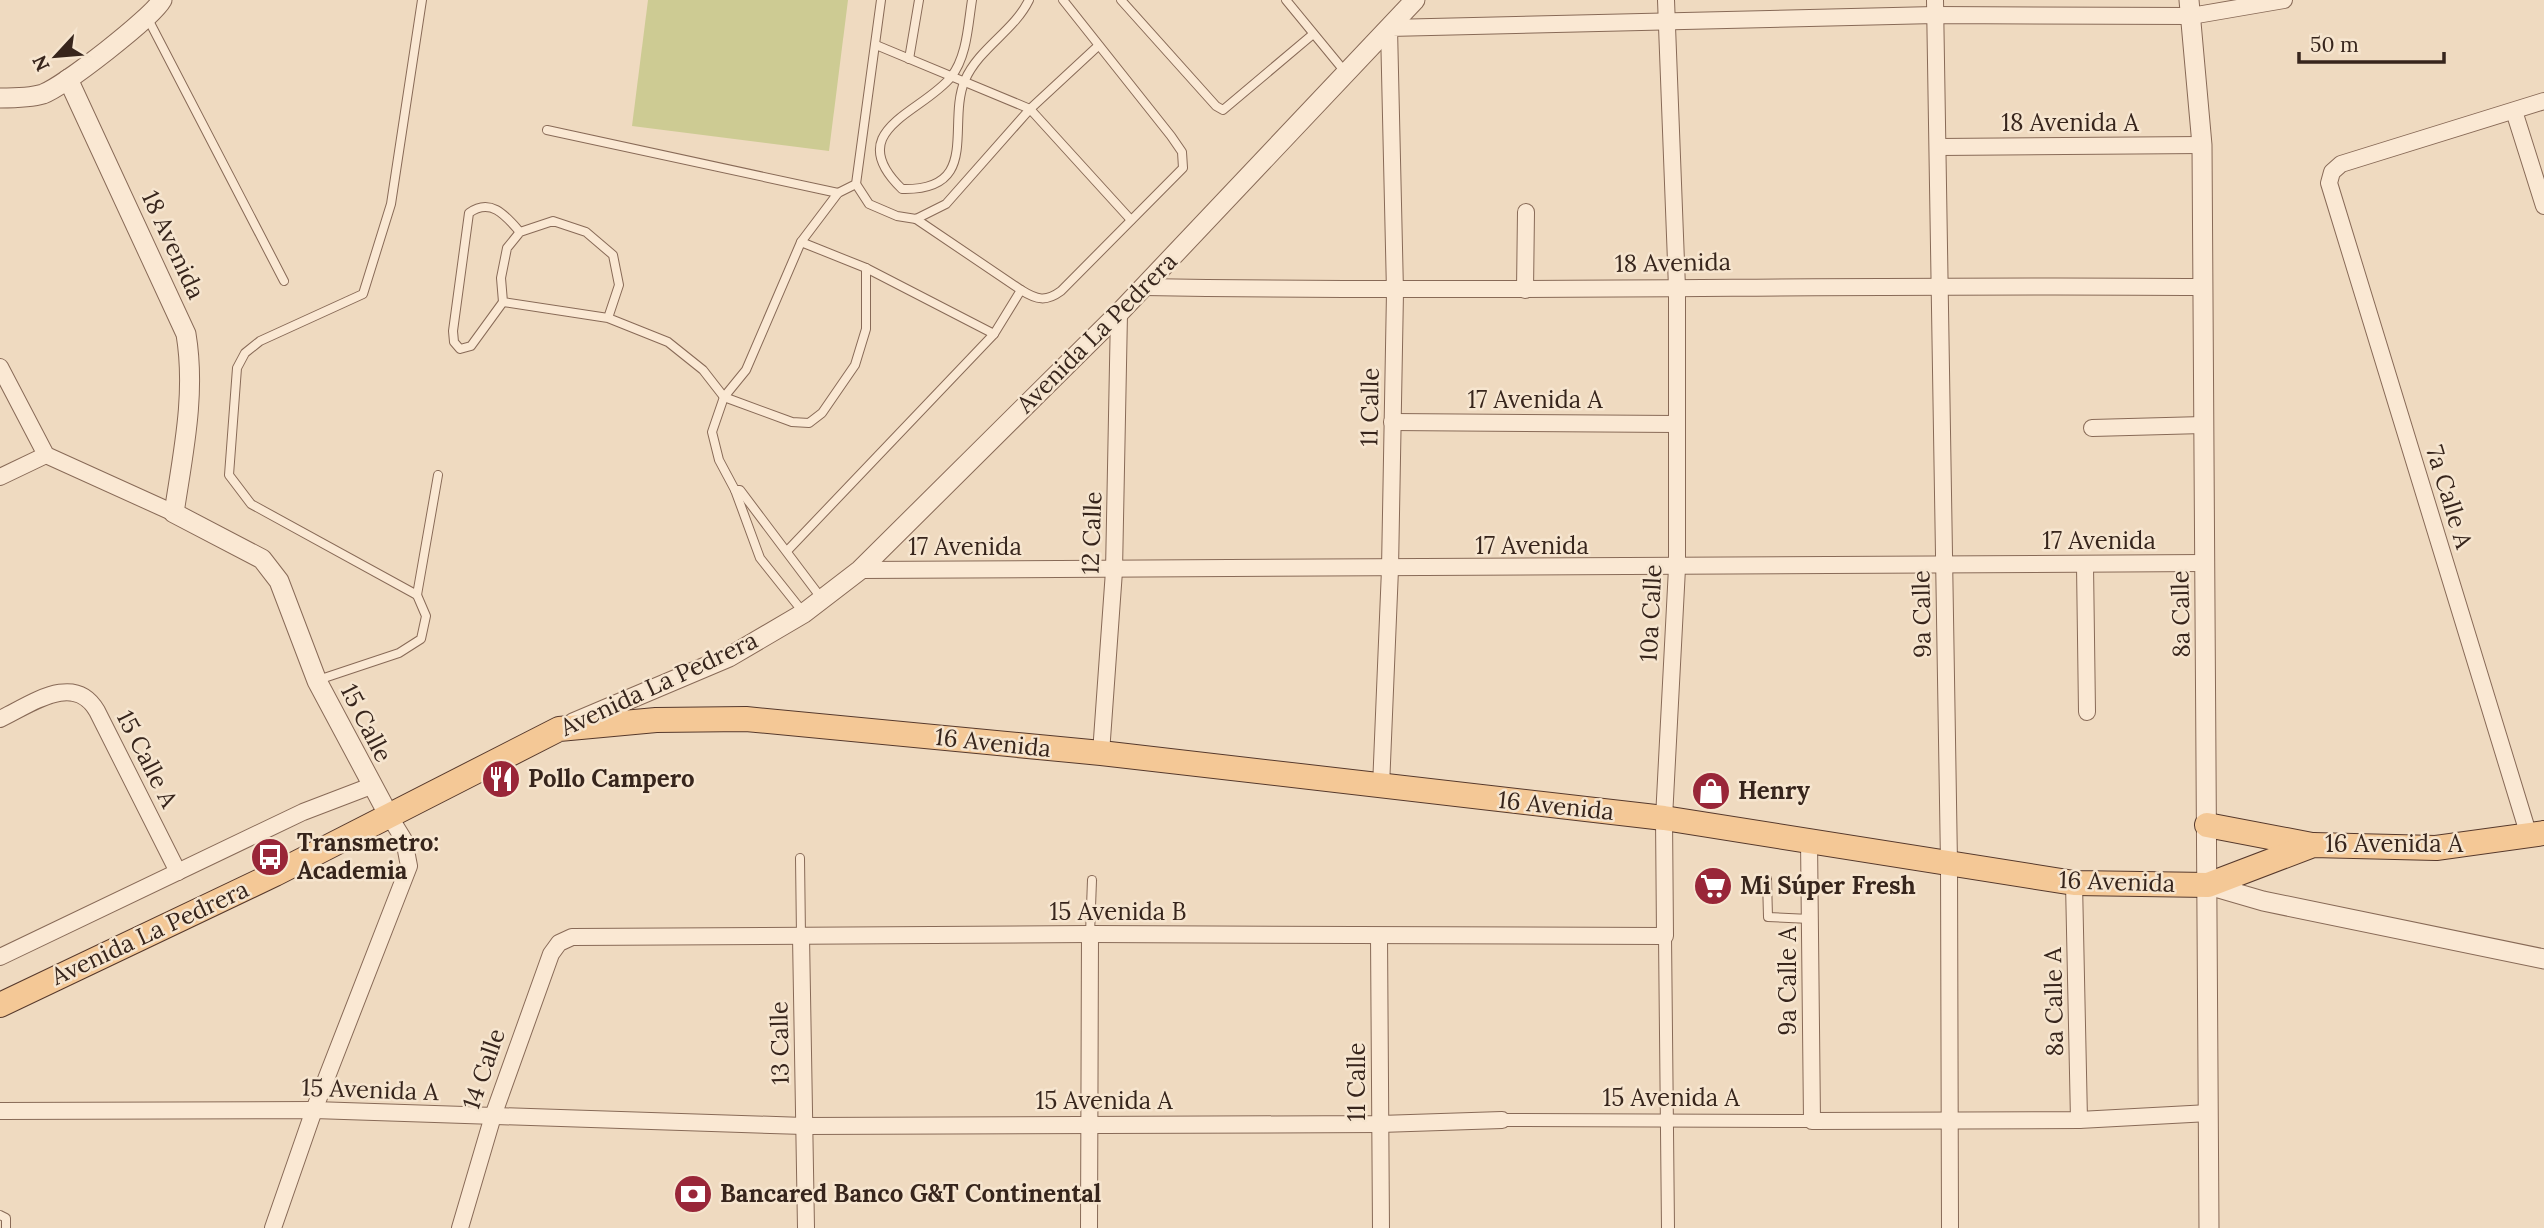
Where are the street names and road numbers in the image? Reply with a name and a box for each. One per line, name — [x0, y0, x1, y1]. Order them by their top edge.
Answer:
street label: 18 Avenida A — [2001, 107, 2140, 138]
street label: 18 Avenida — [135, 186, 212, 304]
street label: Avenida La Pedrera — [1009, 246, 1183, 420]
street label: 18 Avenida — [1615, 246, 1731, 279]
street label: 11 Calle — [1353, 367, 1386, 447]
street label: 17 Avenida A — [1467, 384, 1603, 415]
street label: 7a Calle A — [2419, 441, 2480, 553]
street label: 12 Calle — [1075, 491, 1108, 575]
street label: 17 Avenida — [2042, 525, 2156, 556]
street label: 17 Avenida — [1475, 530, 1589, 561]
street label: 17 Avenida — [908, 531, 1022, 562]
street label: 10a Calle — [1632, 563, 1669, 662]
street label: 9a Calle — [1905, 570, 1938, 658]
street label: 8a Calle — [2164, 570, 2197, 658]
street label: Avenida La Pedrera — [554, 624, 762, 743]
street label: 15 Calle — [334, 679, 399, 767]
street label: 15 Calle A — [110, 705, 185, 813]
street label: 16 Avenida — [933, 721, 1053, 764]
street label: 16 Avenida — [1496, 784, 1616, 827]
street label: 16 Avenida A — [2325, 828, 2464, 859]
street label: 16 Avenida — [2058, 864, 2176, 899]
street label: Avenida La Pedrera — [45, 873, 253, 992]
street label: 15 Avenida B — [1050, 896, 1186, 927]
street label: 9a Calle A — [1772, 925, 1803, 1036]
street label: 8a Calle A — [2037, 946, 2070, 1057]
street label: 13 Calle — [763, 1001, 796, 1085]
street label: 14 Calle — [455, 1024, 512, 1113]
street label: 11 Calle — [1341, 1042, 1372, 1122]
street label: 15 Avenida A — [301, 1072, 440, 1107]
street label: 15 Avenida A — [1602, 1082, 1741, 1113]
street label: 15 Avenida A — [1035, 1085, 1174, 1116]

